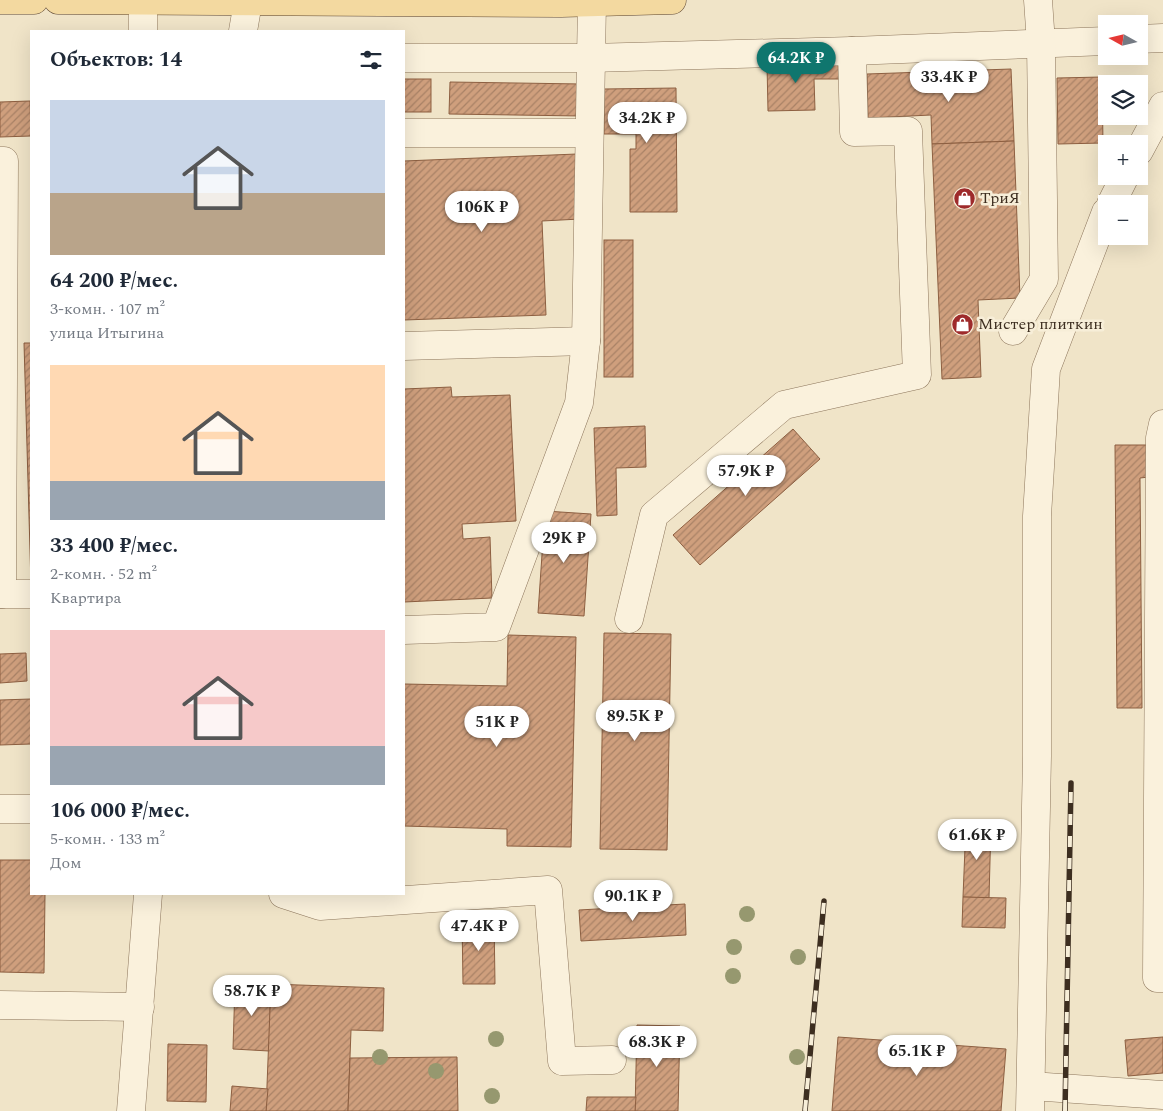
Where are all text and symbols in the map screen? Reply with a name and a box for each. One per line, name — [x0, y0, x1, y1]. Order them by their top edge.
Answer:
north arrow — [1098, 15, 1148, 65]
map controls — [1098, 15, 1148, 245]
pin: 64.2K ₽ — [750, 42, 842, 84]
text: Объектов: 14 — [50, 44, 182, 76]
icon: filters — [357, 46, 385, 74]
text: 64.2K ₽ — [768, 46, 824, 70]
pin: 33.4K ₽ — [903, 61, 995, 103]
text: 33.4K ₽ — [921, 65, 977, 89]
button: layers — [1098, 75, 1148, 125]
pin: 34.2K ₽ — [601, 102, 693, 144]
text: 34.2K ₽ — [619, 106, 675, 130]
icon: home — [173, 133, 263, 223]
button: + — [1098, 135, 1148, 185]
shop icon: ТриЯ — [952, 186, 976, 210]
place label: ТриЯ — [980, 186, 1020, 210]
pin: 106K ₽ — [441, 190, 523, 233]
text: 106K ₽ — [456, 195, 508, 219]
button: − — [1098, 195, 1148, 245]
text: 64 200 ₽/мес. — [50, 265, 178, 297]
text: 3-комн. · 107 m² — [50, 297, 165, 321]
shop icon: Мистер плиткин — [950, 312, 974, 336]
place label: Мистер плиткин — [978, 312, 1103, 336]
text: улица Итыгина — [50, 321, 164, 345]
icon: home — [173, 398, 263, 488]
pin: 57.9K ₽ — [700, 454, 792, 497]
text: 57.9K ₽ — [718, 459, 774, 483]
pin: 29K ₽ — [529, 522, 599, 564]
text: 29K ₽ — [542, 526, 586, 550]
text: 33 400 ₽/мес. — [50, 530, 178, 562]
text: 2-комн. · 52 m² — [50, 562, 157, 586]
text: Квартира — [50, 586, 121, 610]
icon: home — [173, 663, 263, 753]
pin: 89.5K ₽ — [589, 700, 681, 742]
text: 89.5K ₽ — [607, 704, 663, 728]
pin: 51K ₽ — [462, 706, 532, 748]
text: 51K ₽ — [475, 710, 519, 734]
text: 106 000 ₽/мес. — [50, 795, 190, 827]
pin: 61.6K ₽ — [931, 818, 1023, 861]
text: 61.6K ₽ — [949, 823, 1005, 847]
text: 5-комн. · 133 m² — [50, 827, 165, 851]
text: Дом — [50, 851, 82, 875]
pin: 90.1K ₽ — [587, 880, 679, 922]
text: 90.1K ₽ — [605, 884, 661, 908]
pin: 47.4K ₽ — [433, 910, 525, 952]
text: 47.4K ₽ — [451, 914, 507, 938]
pin: 58.7K ₽ — [206, 974, 298, 1017]
text: 58.7K ₽ — [224, 979, 280, 1003]
pin: 68.3K ₽ — [611, 1026, 703, 1068]
text: 68.3K ₽ — [629, 1030, 685, 1054]
pin: 65.1K ₽ — [871, 1034, 963, 1077]
text: 65.1K ₽ — [889, 1039, 945, 1063]

